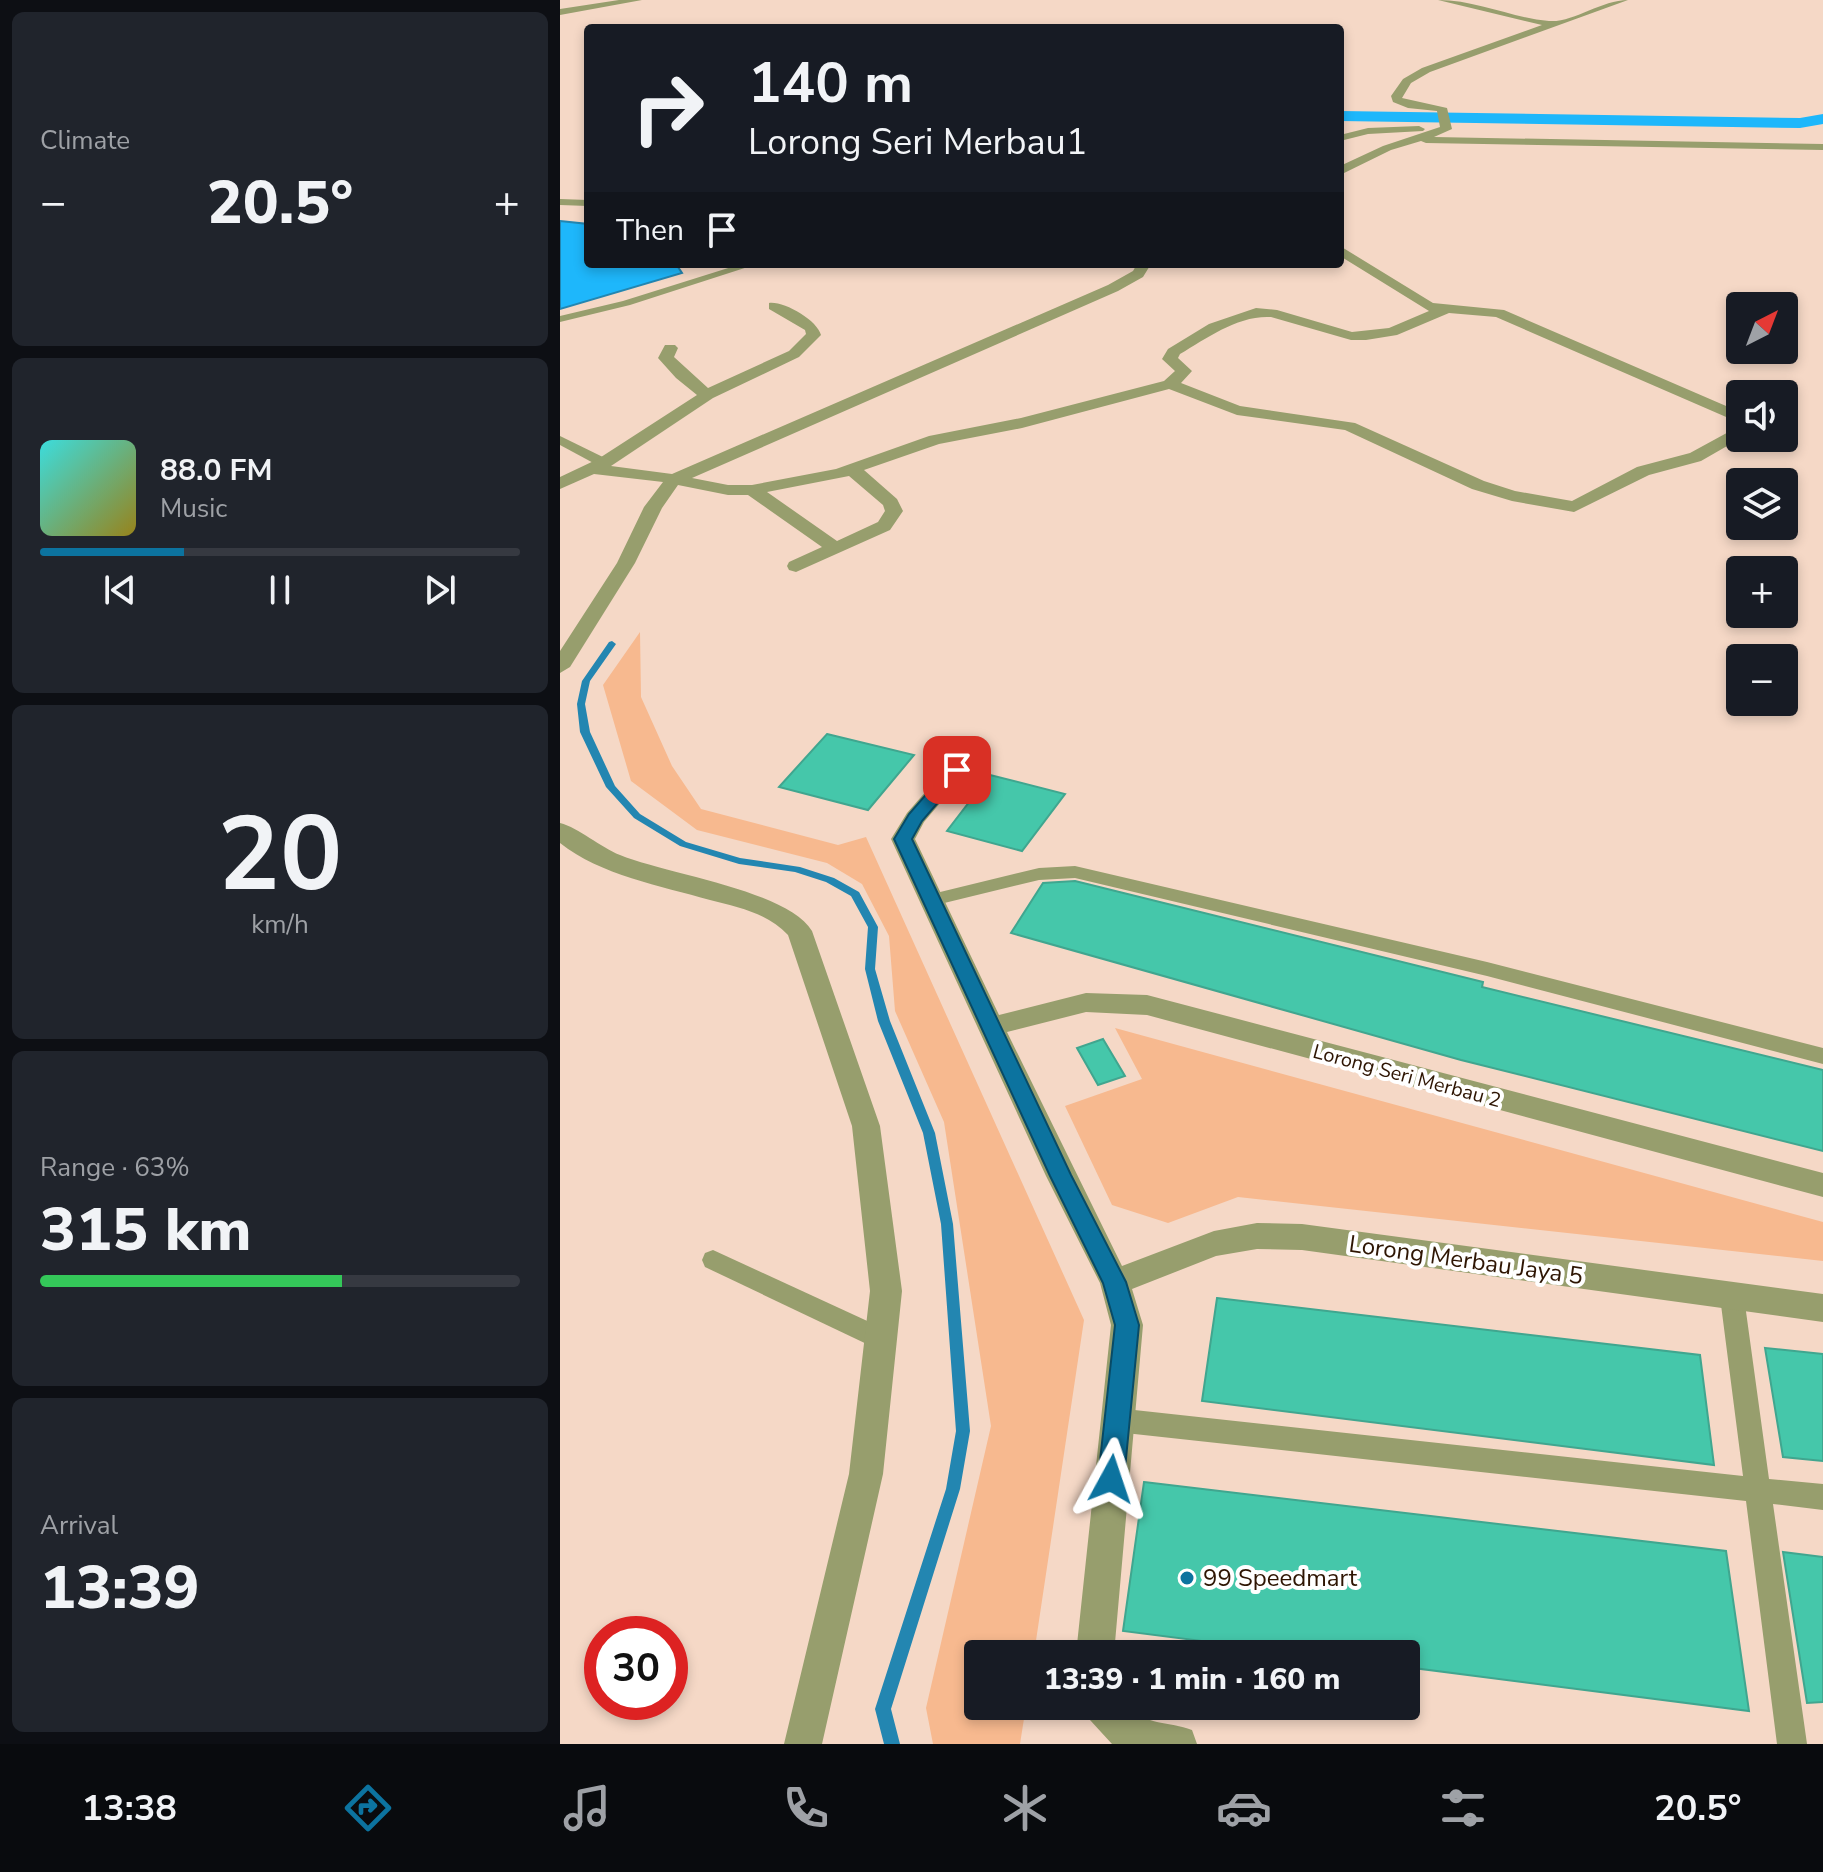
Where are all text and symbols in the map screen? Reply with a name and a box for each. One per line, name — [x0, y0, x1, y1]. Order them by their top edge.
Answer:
text: 140 m — [748, 45, 913, 122]
icon: right — [616, 56, 720, 160]
text: Lorong Seri Merbau1 — [748, 118, 1087, 167]
text: Climate — [40, 123, 130, 158]
text: 20.5° — [207, 162, 353, 244]
text: − — [40, 173, 66, 233]
text: + — [494, 173, 520, 233]
icon: arrive — [700, 208, 744, 252]
text: Then — [616, 210, 684, 251]
north arrow — [1726, 292, 1798, 364]
map controls — [1726, 292, 1798, 716]
button: sound — [1726, 380, 1798, 452]
text: 88.0 FM — [160, 450, 272, 491]
button: layers — [1726, 468, 1798, 540]
text: Music — [160, 491, 227, 526]
button: + — [1726, 556, 1798, 628]
icon: previous — [98, 568, 142, 612]
icon: pause — [258, 568, 302, 612]
icon: next — [418, 568, 462, 612]
button: − — [1726, 644, 1798, 716]
pin — [923, 736, 991, 804]
icon: arrive — [935, 748, 979, 792]
text: 20 — [218, 784, 342, 926]
text: km/h — [251, 907, 309, 942]
street label: Lorong Seri Merbau 2 — [1310, 1038, 1504, 1114]
text: Range · 63% — [40, 1150, 190, 1185]
text: 315 km — [40, 1189, 252, 1271]
street label: Lorong Merbau Jaya 5 — [1347, 1228, 1585, 1292]
position arrow — [1069, 1437, 1153, 1521]
text: Arrival — [40, 1508, 118, 1543]
text: 13:39 — [40, 1547, 200, 1629]
place label: 99 Speedmart — [1203, 1562, 1358, 1594]
marker: 99 Speedmart — [1178, 1569, 1196, 1587]
speed limit sign: 30 — [584, 1616, 688, 1720]
text: 13:39 · 1 min · 160 m — [1044, 1659, 1340, 1700]
icon: directions — [340, 1780, 396, 1836]
icon: music — [559, 1780, 615, 1836]
icon: phone — [778, 1780, 834, 1836]
icon: climate — [997, 1780, 1053, 1836]
icon: car — [1216, 1780, 1272, 1836]
icon: filters — [1435, 1780, 1491, 1836]
text: 13:38 — [82, 1784, 177, 1833]
text: 20.5° — [1654, 1784, 1741, 1833]

